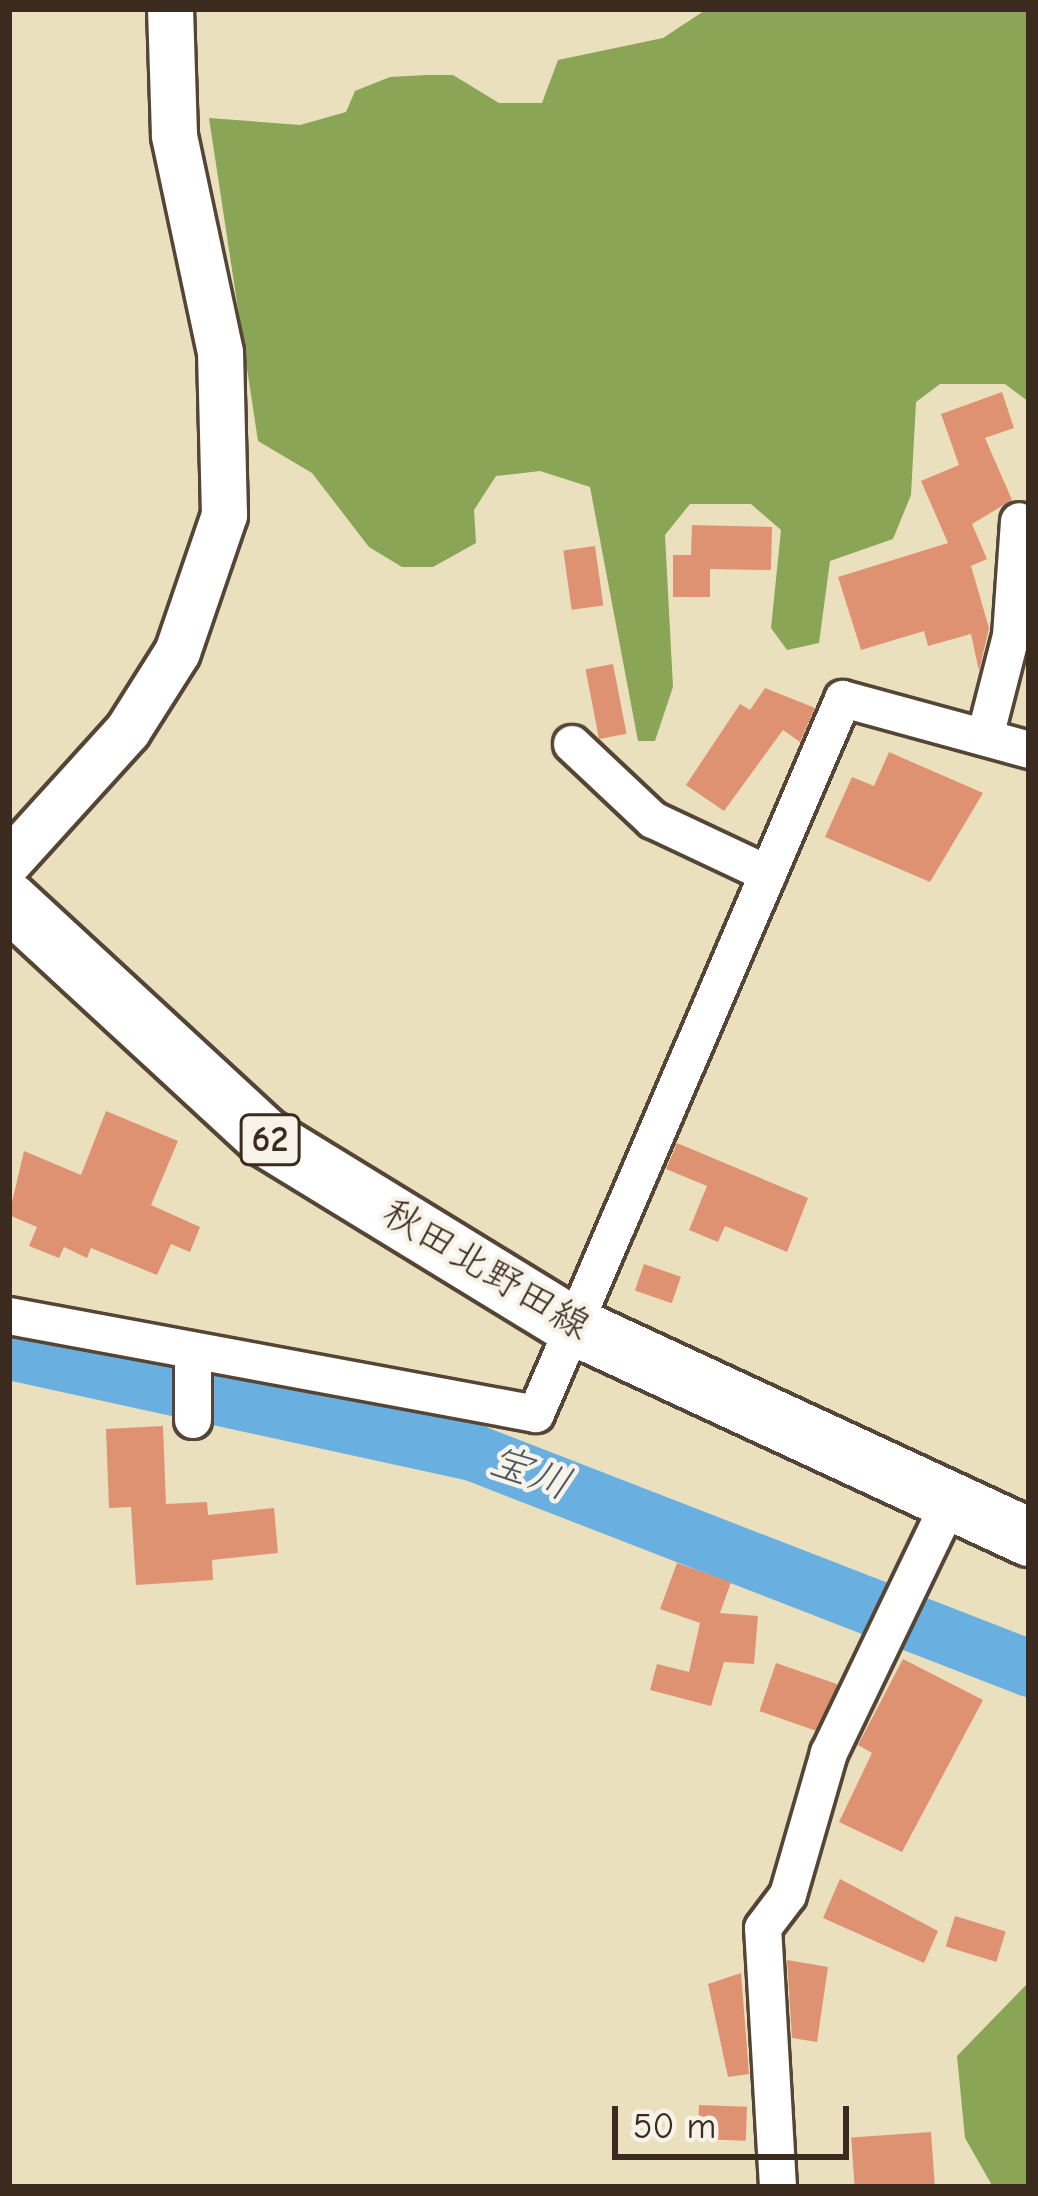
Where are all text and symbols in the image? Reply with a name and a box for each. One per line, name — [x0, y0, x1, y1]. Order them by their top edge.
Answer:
road number: 62 — [237, 1110, 303, 1170]
street label: 秋田北野田線 — [374, 1190, 598, 1350]
water label: 宝川 — [482, 1435, 578, 1511]
scale bar — [618, 2082, 855, 2156]
text: 50 m — [633, 2106, 716, 2147]

